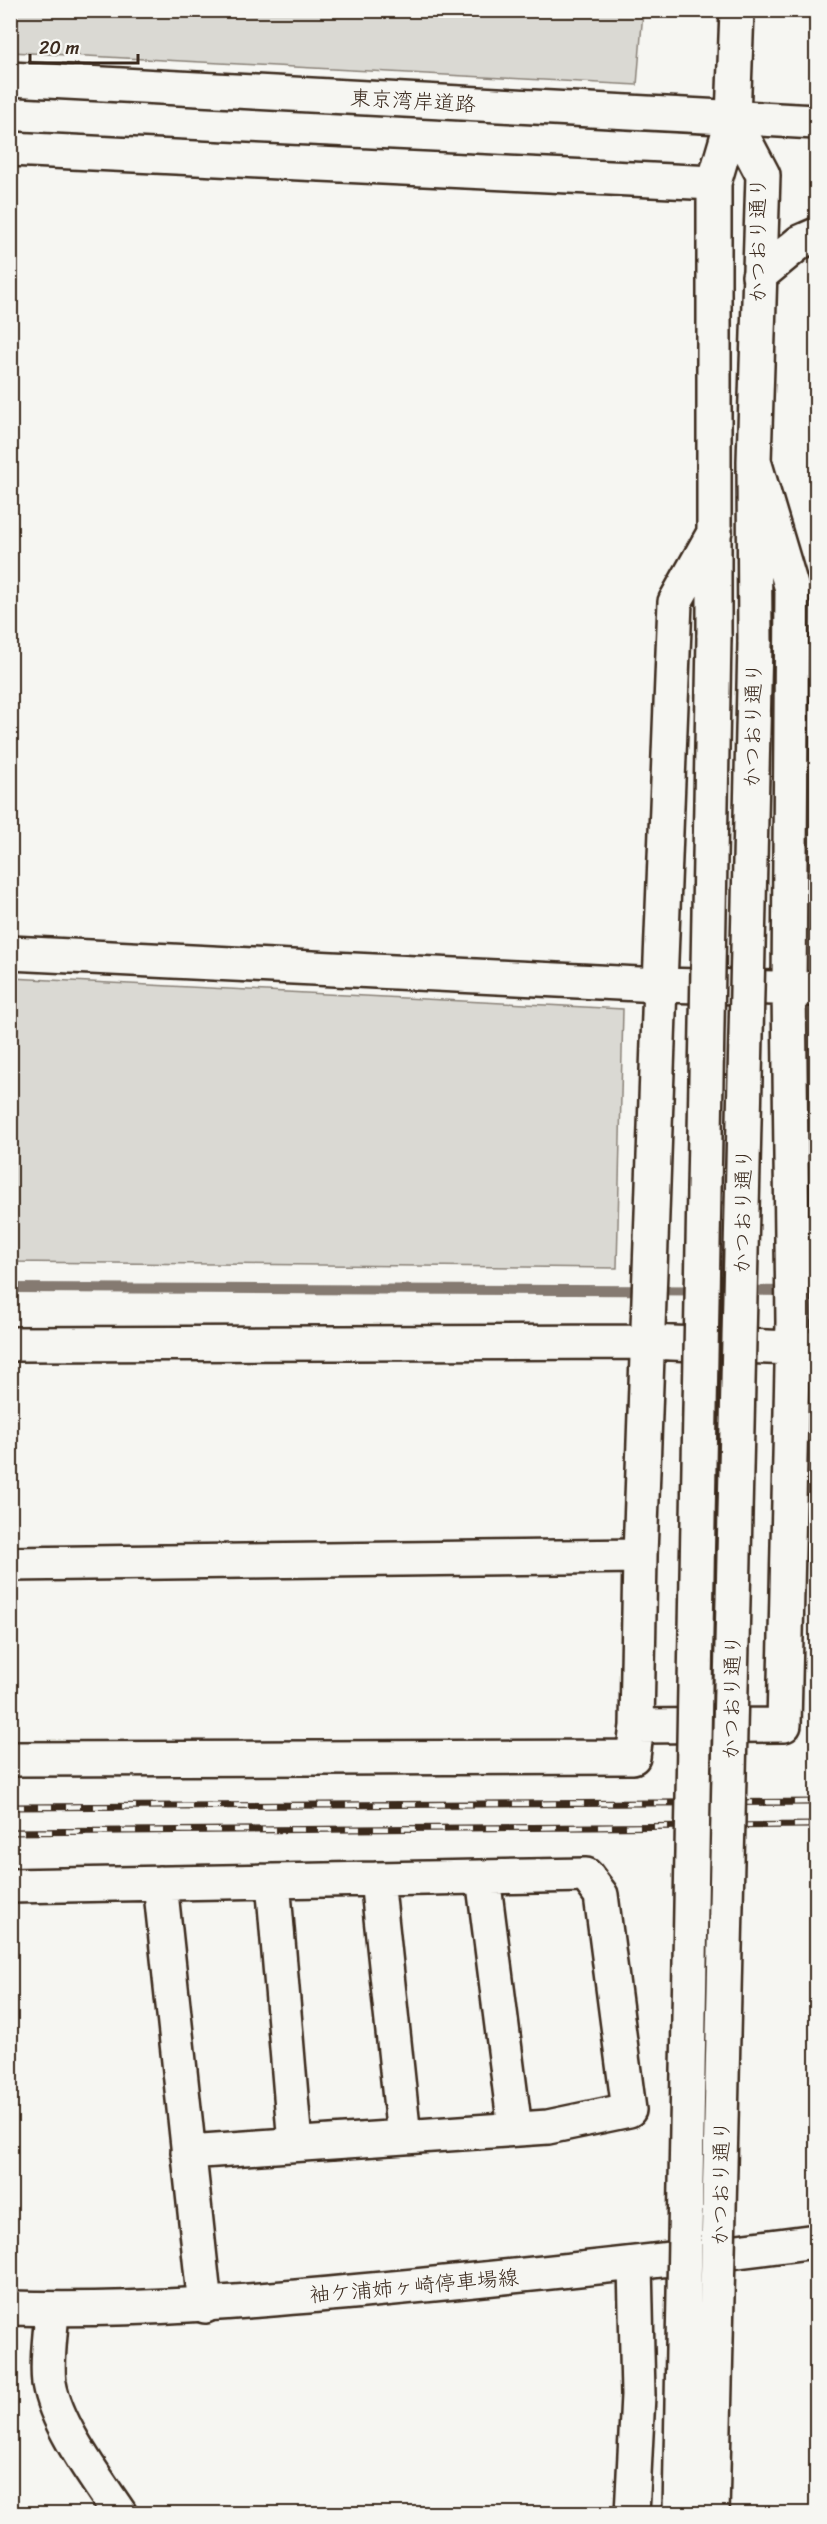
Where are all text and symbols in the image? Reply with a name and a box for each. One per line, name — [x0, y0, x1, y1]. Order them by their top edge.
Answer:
scale bar — [30, 27, 138, 65]
text: 20 m — [39, 32, 79, 64]
street label: 東京湾岸道路 — [349, 79, 477, 123]
street label: かつおり通り — [739, 177, 777, 303]
street label: かつおり通り — [733, 662, 773, 788]
street label: かつおり通り — [723, 1148, 763, 1274]
street label: かつおり通り — [712, 1634, 752, 1760]
street label: かつおり通り — [701, 2120, 741, 2246]
street label: 袖ケ浦姉ヶ崎停車場線 — [308, 2258, 520, 2314]

